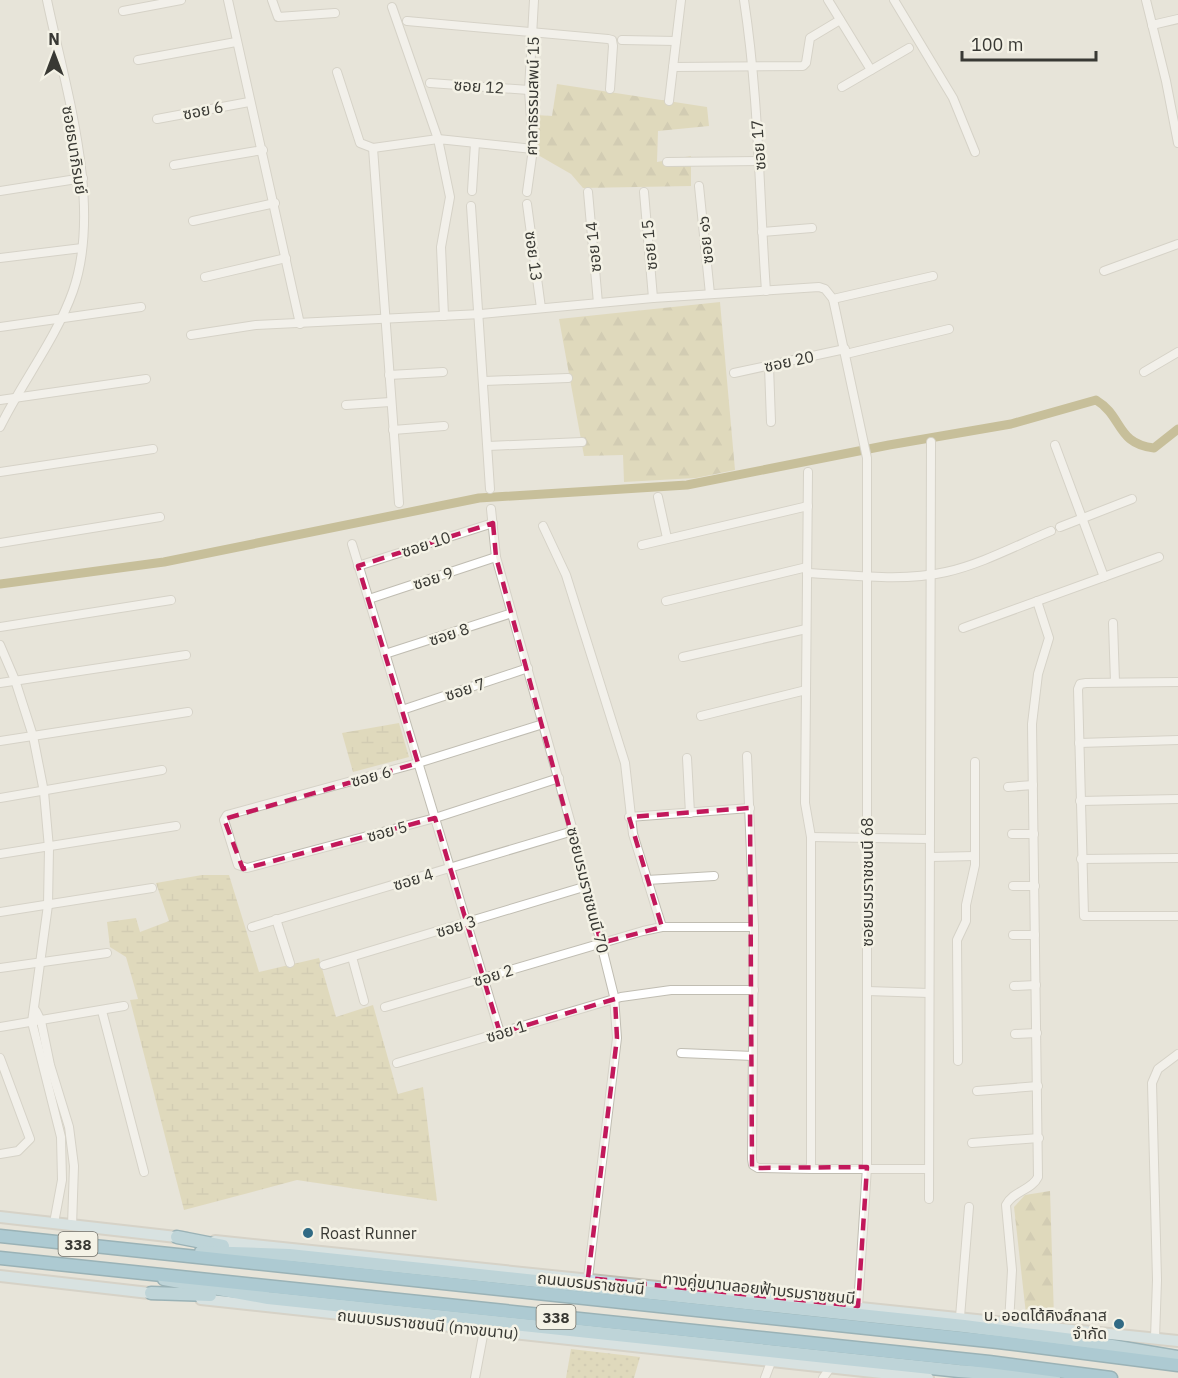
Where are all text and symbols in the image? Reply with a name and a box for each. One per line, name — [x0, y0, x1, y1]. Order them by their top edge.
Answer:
north arrow — [24, 24, 84, 84]
scale bar — [962, 24, 1096, 62]
text: N — [48, 29, 60, 49]
text: 100 m — [971, 33, 1023, 56]
street label: ศาลาธรรมสพน์ 15 — [521, 36, 543, 156]
street label: ซอย 12 — [453, 74, 505, 98]
street label: ซอย 6 — [181, 96, 225, 124]
street label: ซอยธนาภิรมย์ — [58, 104, 92, 196]
street label: ซอย 17 — [746, 119, 770, 171]
street label: ซอย ๑๖ — [693, 215, 717, 265]
street label: ซอย 15 — [637, 219, 661, 271]
street label: ซอย 14 — [581, 221, 605, 273]
street label: ซอย 13 — [521, 230, 547, 282]
street label: ซอย 20 — [762, 346, 816, 376]
street label: ซอย 10 — [399, 527, 453, 561]
street label: ซอย 9 — [410, 562, 456, 594]
street label: ซอย 8 — [426, 618, 472, 650]
street label: ซอย 7 — [442, 673, 488, 705]
street label: ซอย 6 — [349, 761, 393, 791]
street label: ซอย 5 — [365, 816, 409, 846]
street label: ซอยบรมราชชนนี 68 — [857, 817, 877, 947]
street label: ซอยบรมราชชนนี 70 — [563, 825, 613, 955]
street label: ซอย 4 — [390, 863, 436, 895]
street label: ซอย 3 — [433, 910, 479, 942]
street label: ซอย 2 — [470, 959, 516, 991]
street label: ซอย 1 — [483, 1015, 529, 1047]
place label: Roast Runner — [320, 1223, 417, 1243]
marker: Roast Runner — [301, 1226, 315, 1240]
road number: 338 — [58, 1232, 98, 1256]
street label: ถนนบรมราชชนนี — [536, 1267, 646, 1299]
street label: ทางคู่ขนานลอยฟ้าบรมราชชนนี — [662, 1268, 856, 1308]
street label: ถนนบรมราชชนนี (ทางขนาน) — [336, 1305, 520, 1343]
road number: 338 — [536, 1305, 576, 1329]
place label: บ. ออตโต้คิงส์กลาส จำกัด — [984, 1305, 1107, 1343]
marker: บ. ออตโต้คิงส์กลาส จำกัด — [1112, 1317, 1126, 1331]

